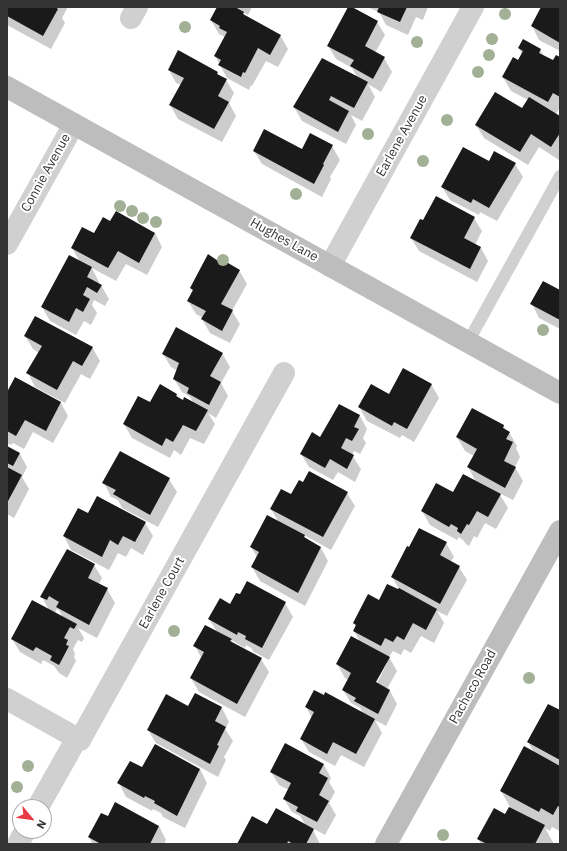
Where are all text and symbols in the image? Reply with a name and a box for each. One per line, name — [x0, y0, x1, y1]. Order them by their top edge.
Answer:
street label: Earlene Avenue — [373, 92, 431, 180]
street label: Connie Avenue — [18, 131, 74, 215]
street label: Hughes Lane — [247, 215, 321, 265]
street label: Earlene Court — [136, 554, 188, 632]
street label: Pacheco Road — [446, 647, 500, 727]
north arrow — [12, 799, 52, 839]
text: N — [34, 817, 50, 831]

